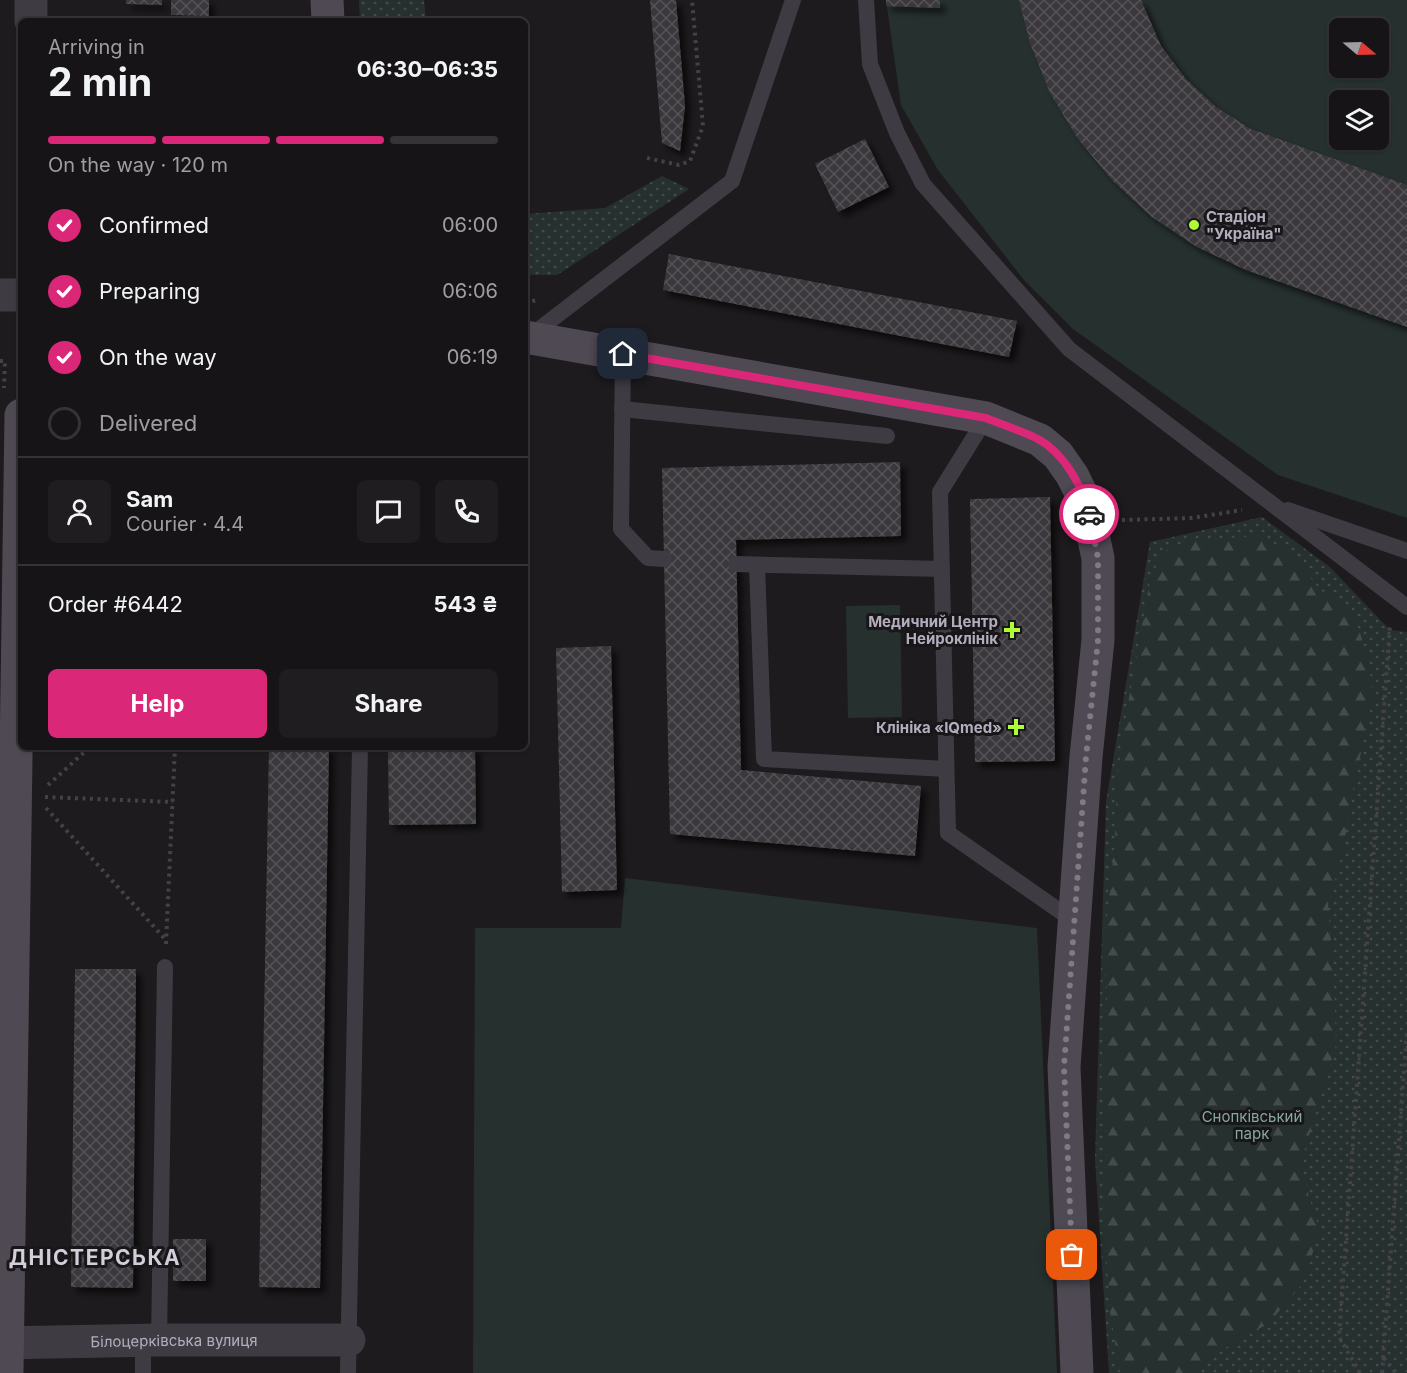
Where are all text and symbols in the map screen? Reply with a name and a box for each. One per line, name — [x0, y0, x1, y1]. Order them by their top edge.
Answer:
north arrow — [1329, 18, 1389, 78]
map controls — [1329, 18, 1389, 150]
text: Arriving in — [48, 35, 145, 59]
text: 06:30–06:35 — [357, 56, 498, 82]
text: 2 min — [48, 58, 152, 105]
button: layers — [1329, 90, 1389, 150]
text: On the way · 120 m — [48, 153, 228, 177]
place label: Стадіон "Україна" — [1206, 207, 1281, 243]
icon: check — [48, 209, 81, 242]
text: Confirmed — [99, 212, 209, 238]
text: 06:00 — [442, 213, 498, 237]
marker: Стадіон "Україна" — [1187, 218, 1201, 232]
icon: check — [48, 275, 81, 308]
text: Preparing — [99, 278, 200, 304]
text: 06:06 — [442, 279, 498, 303]
pin — [597, 328, 648, 379]
icon: home — [606, 337, 639, 370]
icon: check — [48, 341, 81, 374]
text: On the way — [99, 344, 217, 370]
text: 06:19 — [447, 345, 498, 369]
text: Delivered — [99, 410, 197, 436]
button: person — [48, 480, 111, 543]
button: chat — [357, 480, 420, 543]
button: phone — [435, 480, 498, 543]
courier — [1059, 484, 1119, 544]
text: Sam — [126, 486, 173, 512]
icon: car — [1073, 498, 1106, 531]
text: Courier · 4.4 — [126, 512, 244, 536]
text: Order #6442 — [48, 591, 183, 617]
text: 543 ₴ — [433, 591, 498, 617]
place label: Медичний Центр Нейроклінік — [868, 612, 998, 648]
marker: Медичний Центр Нейроклінік — [1003, 621, 1021, 639]
button: Help — [48, 669, 267, 738]
button: Share — [279, 669, 498, 738]
place label: Клініка «IQmed» — [876, 718, 1002, 737]
marker: Клініка «IQmed» — [1007, 718, 1025, 736]
park label: Снопківський парк — [1202, 1107, 1302, 1143]
pin — [1046, 1229, 1097, 1280]
icon: bag — [1055, 1238, 1088, 1271]
district label: ДНІСТЕРСЬКА — [9, 1245, 181, 1270]
street label: Білоцерківська вулиця — [90, 1330, 257, 1351]

